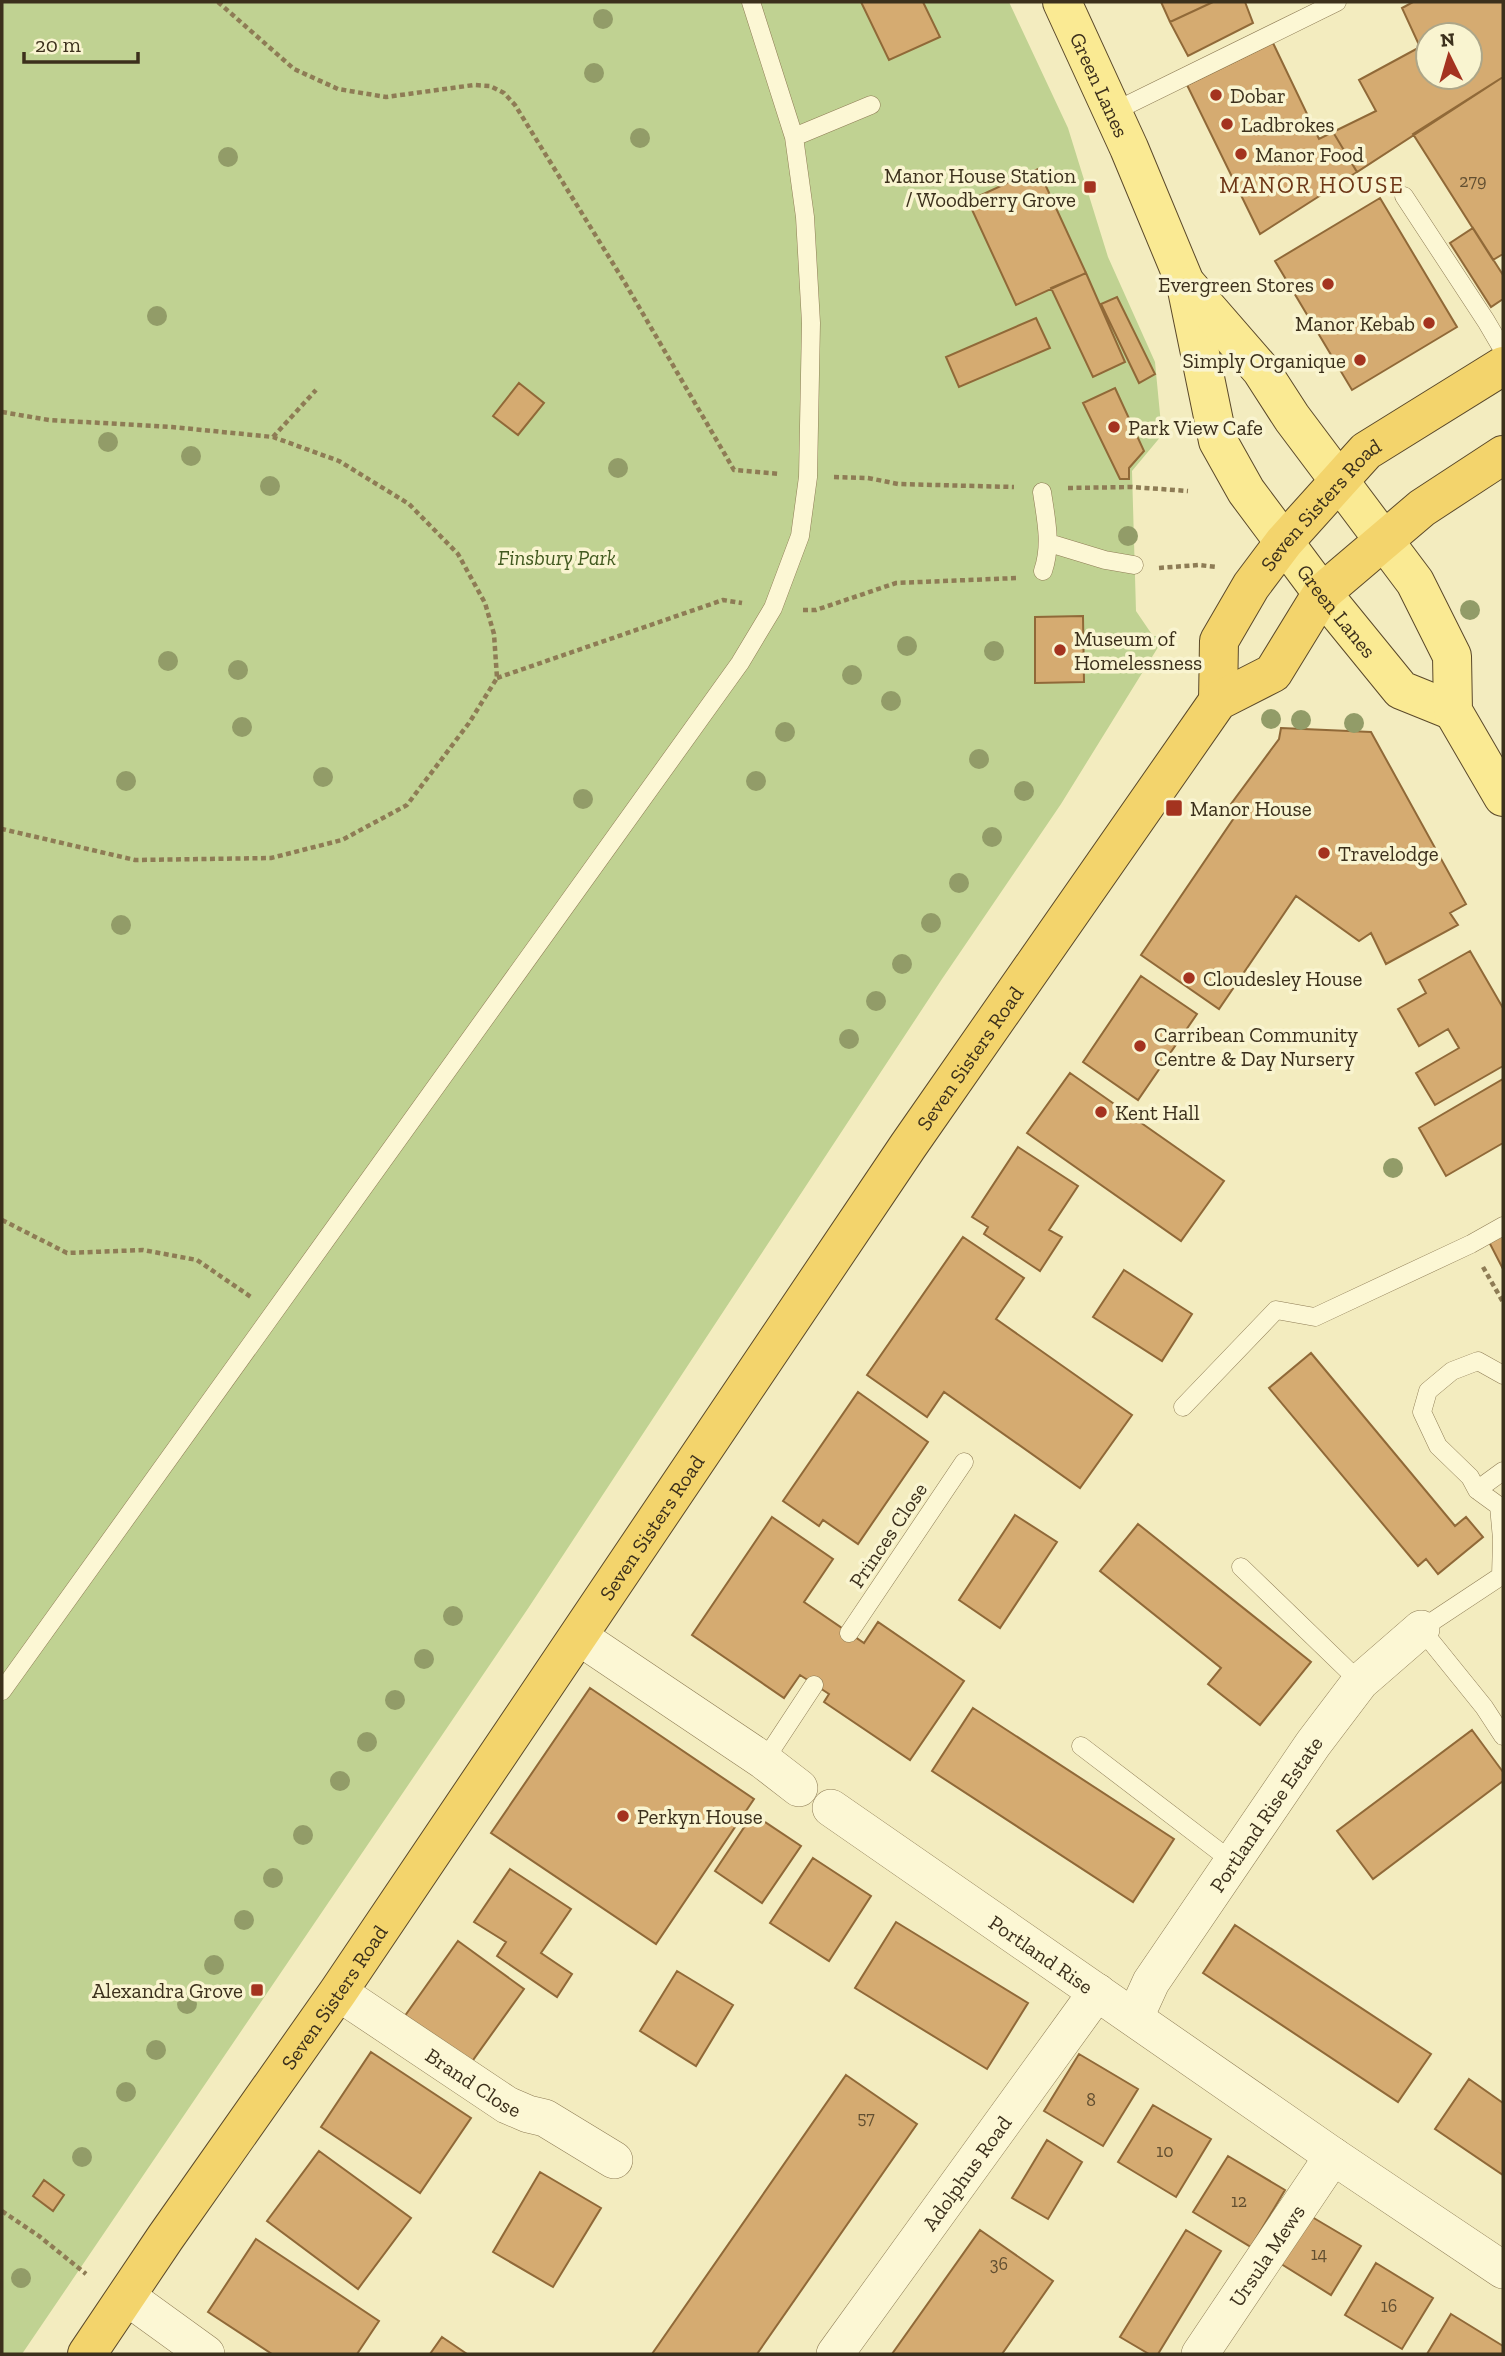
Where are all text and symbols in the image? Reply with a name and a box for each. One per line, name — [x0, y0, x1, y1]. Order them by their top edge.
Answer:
scale bar — [24, 21, 138, 65]
north arrow — [1414, 21, 1484, 91]
text: N — [1439, 27, 1456, 52]
street label: Green Lanes — [1065, 28, 1135, 141]
text: 20 m — [35, 32, 81, 57]
place label: Dobar — [1230, 83, 1286, 108]
marker: Dobar — [1208, 87, 1224, 103]
place label: Ladbrokes — [1241, 112, 1335, 137]
marker: Ladbrokes — [1219, 116, 1235, 132]
place label: Manor Food — [1255, 142, 1364, 167]
marker: Manor Food — [1233, 146, 1249, 162]
place label: Manor House Station / Woodberry Grove — [884, 163, 1076, 212]
house number: 279 — [1459, 170, 1487, 192]
district label: MANOR HOUSE — [1219, 171, 1405, 199]
marker: Manor House Station / Woodberry Grove — [1082, 179, 1098, 195]
place label: Evergreen Stores — [1158, 272, 1314, 297]
marker: Evergreen Stores — [1320, 276, 1336, 292]
place label: Manor Kebab — [1295, 311, 1415, 336]
marker: Manor Kebab — [1421, 315, 1437, 331]
place label: Simply Organique — [1182, 348, 1346, 373]
marker: Simply Organique — [1352, 352, 1368, 368]
place label: Park View Cafe — [1128, 415, 1263, 440]
marker: Park View Cafe — [1106, 419, 1122, 435]
street label: Seven Sisters Road — [1255, 432, 1386, 575]
park label: Finsbury Park — [498, 545, 616, 570]
street label: Green Lanes — [1292, 559, 1382, 663]
place label: Museum of Homelessness — [1074, 626, 1202, 675]
marker: Museum of Homelessness — [1052, 642, 1068, 658]
place label: Manor House — [1190, 796, 1312, 821]
marker: Manor House — [1164, 798, 1184, 818]
place label: Travelodge — [1338, 841, 1439, 866]
marker: Travelodge — [1316, 845, 1332, 861]
place label: Cloudesley House — [1203, 966, 1362, 991]
marker: Cloudesley House — [1181, 970, 1197, 986]
street label: Seven Sisters Road — [911, 981, 1028, 1135]
place label: Carribean Community Centre & Day Nursery — [1154, 1022, 1358, 1071]
marker: Carribean Community Centre & Day Nursery — [1132, 1038, 1148, 1054]
place label: Kent Hall — [1115, 1100, 1200, 1125]
marker: Kent Hall — [1093, 1104, 1109, 1120]
street label: Seven Sisters Road — [593, 1449, 709, 1605]
street label: Princes Close — [844, 1478, 932, 1592]
street label: Portland Rise Estate — [1204, 1731, 1327, 1896]
place label: Perkyn House — [637, 1804, 763, 1829]
marker: Perkyn House — [615, 1808, 631, 1824]
street label: Portland Rise — [985, 1909, 1098, 1999]
street label: Seven Sisters Road — [275, 1920, 392, 2074]
place label: Alexandra Grove — [92, 1978, 243, 2003]
marker: Alexandra Grove — [249, 1982, 265, 1998]
street label: Brand Close — [421, 2042, 525, 2122]
house number: 8 — [1086, 2089, 1096, 2111]
house number: 57 — [857, 2107, 875, 2129]
street label: Adolphus Road — [916, 2110, 1016, 2235]
house number: 10 — [1156, 2140, 1174, 2162]
house number: 12 — [1231, 2190, 1247, 2212]
street label: Ursula Mews — [1223, 2199, 1310, 2311]
house number: 14 — [1311, 2243, 1328, 2265]
house number: 36 — [990, 2253, 1008, 2275]
house number: 16 — [1381, 2295, 1397, 2317]

